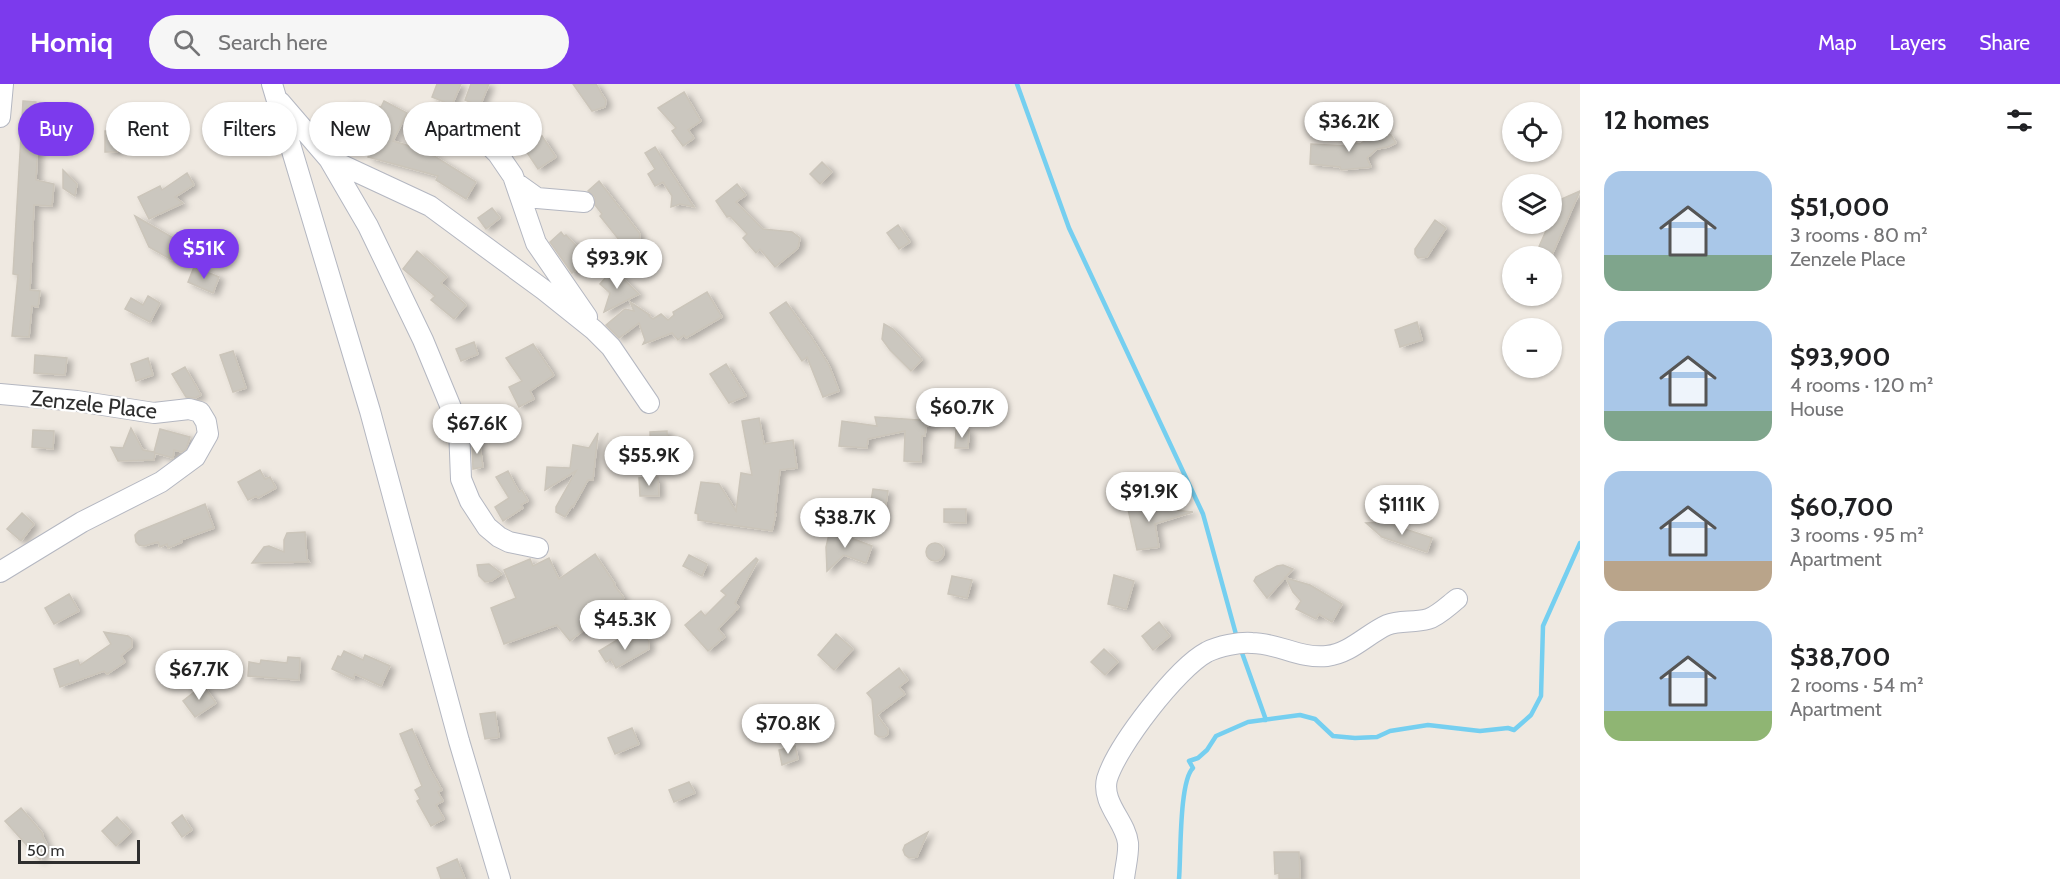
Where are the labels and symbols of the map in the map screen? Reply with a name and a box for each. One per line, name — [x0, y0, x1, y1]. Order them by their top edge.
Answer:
pin: $36.2K — [1300, 102, 1398, 153]
pin: $51K — [168, 229, 240, 280]
pin: $93.9K — [568, 239, 666, 290]
street label: Zenzele Place — [29, 384, 159, 425]
pin: $60.7K — [913, 388, 1011, 439]
pin: $67.6K — [428, 404, 526, 455]
pin: $55.9K — [600, 436, 698, 487]
pin: $91.9K — [1100, 472, 1198, 523]
pin: $111K — [1360, 485, 1444, 536]
pin: $38.7K — [796, 498, 894, 549]
pin: $45.3K — [576, 600, 674, 651]
pin: $67.7K — [150, 650, 248, 701]
pin: $70.8K — [739, 704, 837, 755]
scale bar — [18, 837, 140, 864]

